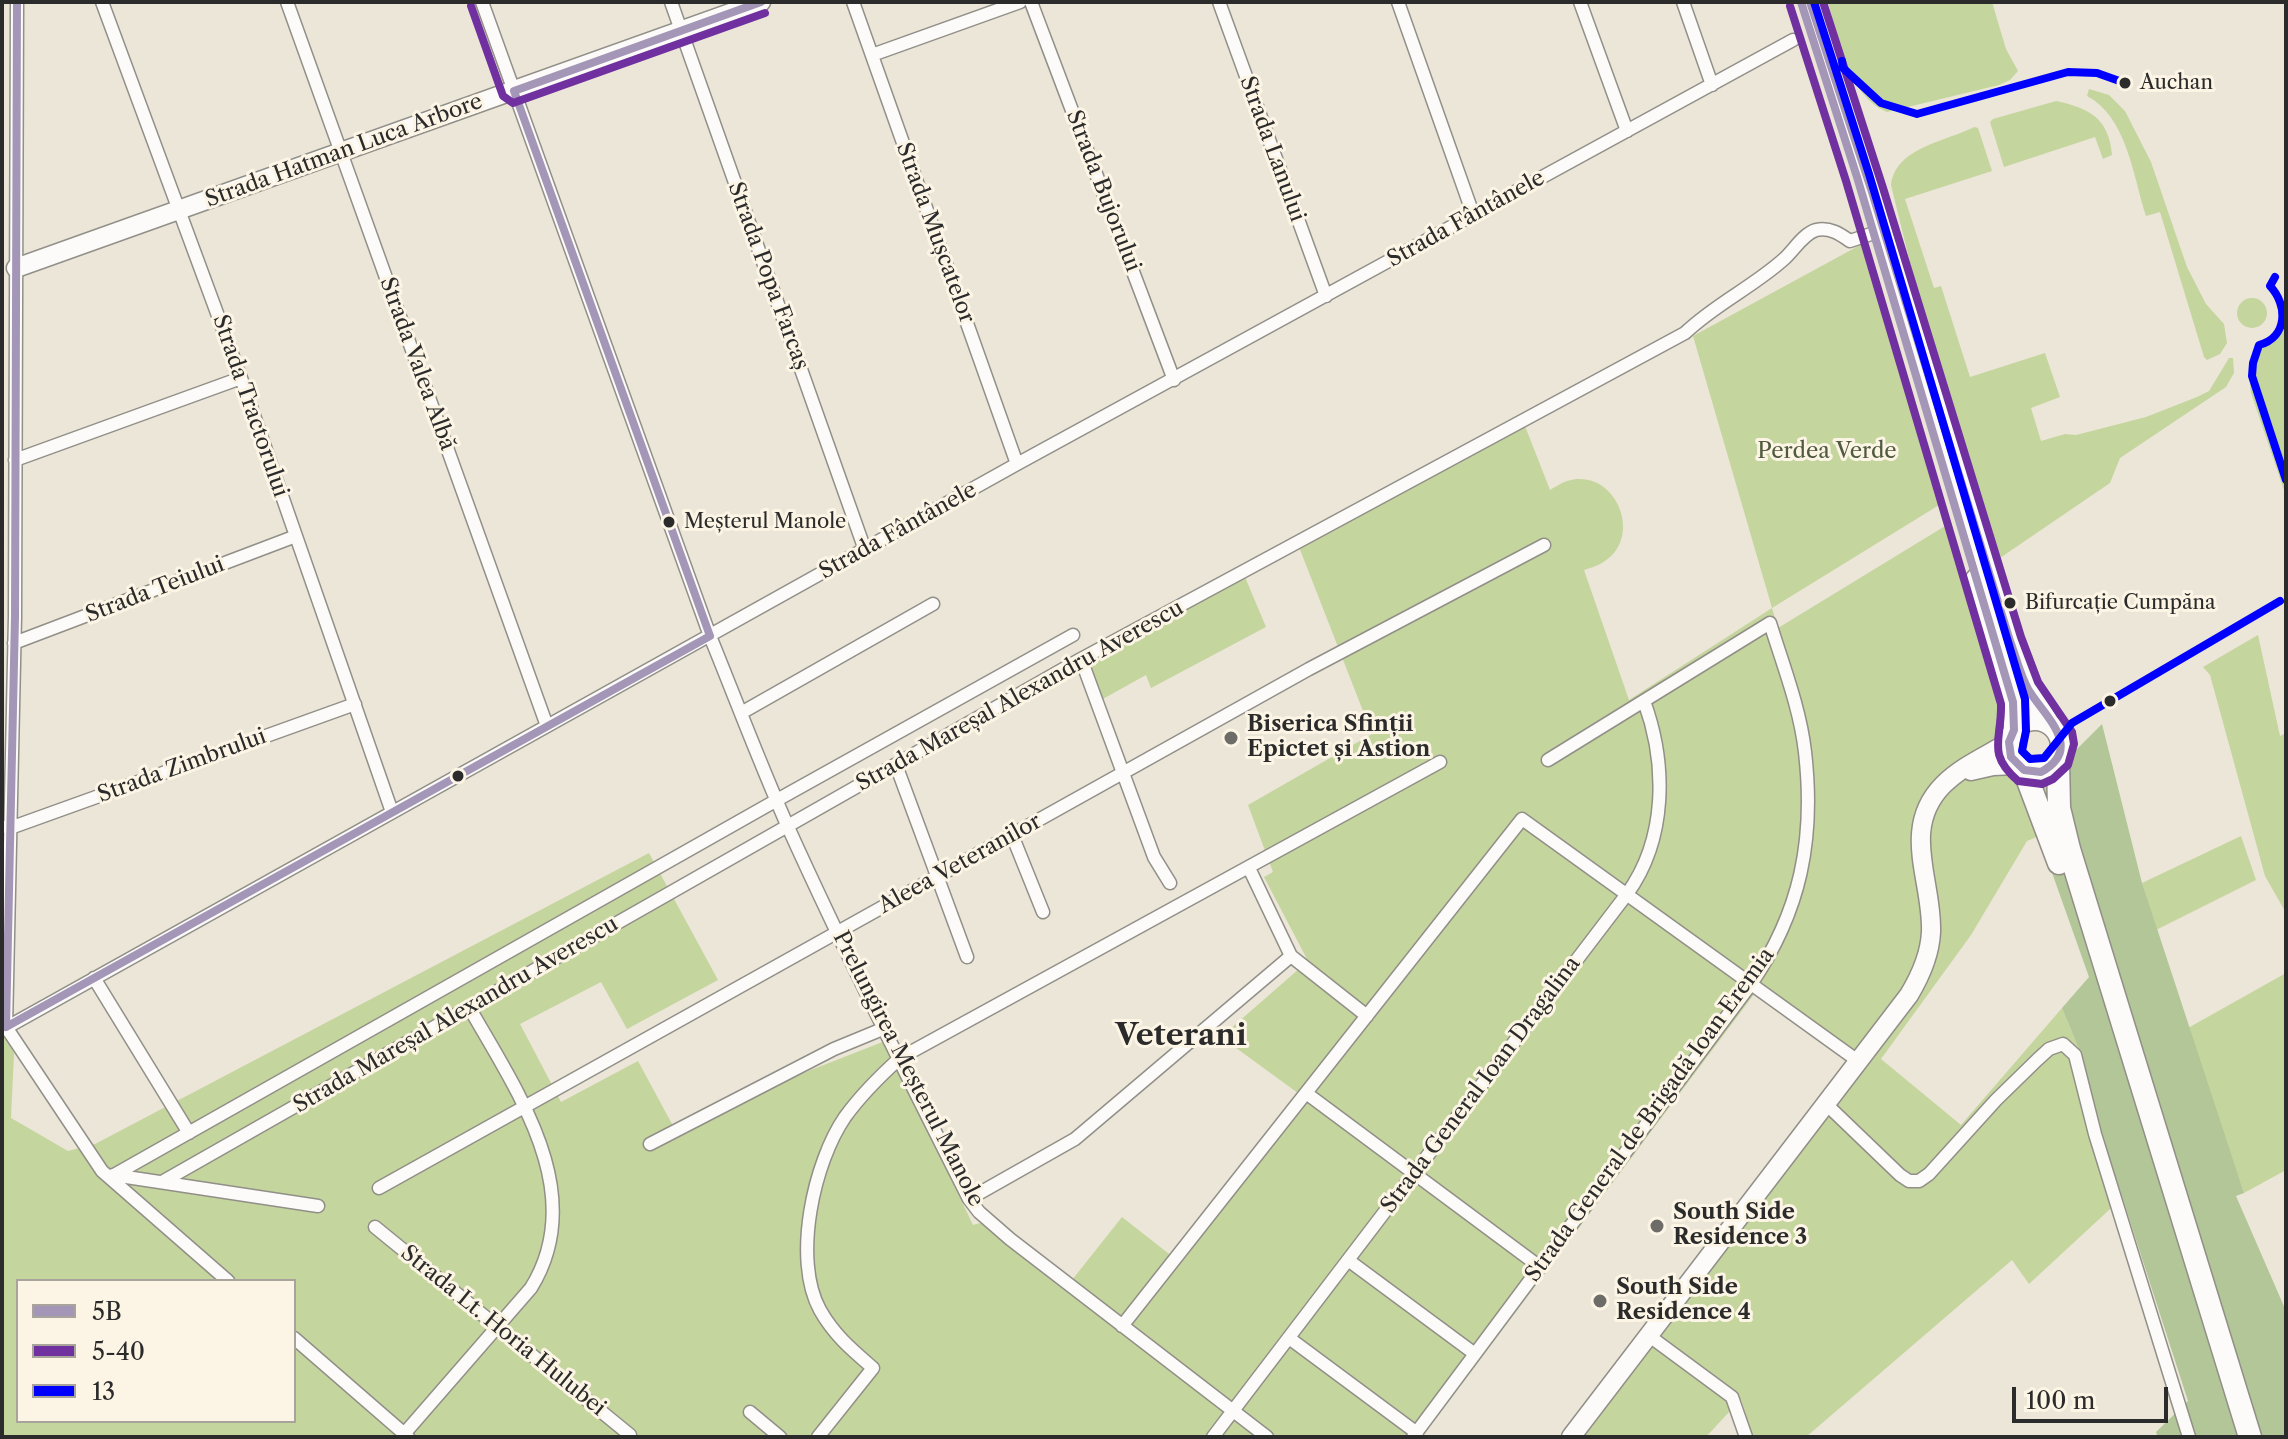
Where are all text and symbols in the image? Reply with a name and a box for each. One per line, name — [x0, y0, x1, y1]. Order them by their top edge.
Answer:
place label: Auchan — [2140, 71, 2213, 95]
street label: Strada Lanului — [1233, 73, 1311, 225]
marker: Auchan — [2117, 75, 2133, 91]
street label: Strada Hatman Luca Arbore — [202, 88, 486, 214]
street label: Strada Bujorului — [1060, 107, 1146, 275]
street label: Strada Mușcatelor — [890, 139, 980, 327]
street label: Strada Fântânele — [1383, 165, 1549, 273]
street label: Strada Popa Farcaș — [722, 178, 814, 374]
street label: Strada Valea Albă — [373, 274, 461, 454]
street label: Strada Tractorului — [206, 311, 294, 501]
park label: Perdea Verde — [1757, 439, 1897, 465]
street label: Strada Fântânele — [815, 477, 981, 585]
place label: Meșterul Manole — [684, 510, 846, 534]
marker: Meșterul Manole — [661, 514, 677, 530]
street label: Strada Teiului — [82, 551, 228, 629]
place label: Bifurcație Cumpăna — [2025, 591, 2216, 615]
street label: Strada Mareșal Alexandru Averescu — [852, 595, 1188, 797]
marker: Bifurcație Cumpăna — [2002, 595, 2018, 611]
unlabelled marker — [2102, 693, 2118, 709]
place label: Biserica Sfinții Epictet și Astion — [1247, 712, 1430, 764]
street label: Strada Zimbrului — [94, 723, 270, 809]
marker: Biserica Sfinții Epictet și Astion — [1222, 729, 1240, 747]
unlabelled marker — [450, 768, 466, 784]
street label: Aleea Veteranilor — [874, 808, 1046, 920]
street label: Strada Mareșal Alexandru Averescu — [289, 911, 623, 1119]
street label: Prelungirea Meșterul Manole — [827, 927, 989, 1211]
street label: Strada General de Brigadă Ioan Eremia — [1520, 943, 1780, 1287]
street label: Strada General Ioan Dragalina — [1376, 951, 1586, 1219]
district label: Veterani — [1115, 1018, 1247, 1054]
place label: South Side Residence 3 — [1673, 1200, 1807, 1252]
marker: South Side Residence 3 — [1648, 1217, 1666, 1235]
street label: Strada Lt. Horia Hulubei — [395, 1240, 611, 1422]
place label: South Side Residence 4 — [1616, 1275, 1751, 1326]
legend — [16, 1279, 296, 1423]
marker: South Side Residence 4 — [1591, 1292, 1609, 1310]
text: 5B — [92, 1297, 122, 1326]
text: 5-40 — [92, 1337, 145, 1366]
scale bar — [2016, 1371, 2172, 1421]
text: 13 — [92, 1377, 115, 1406]
text: 100 m — [2026, 1386, 2095, 1415]

